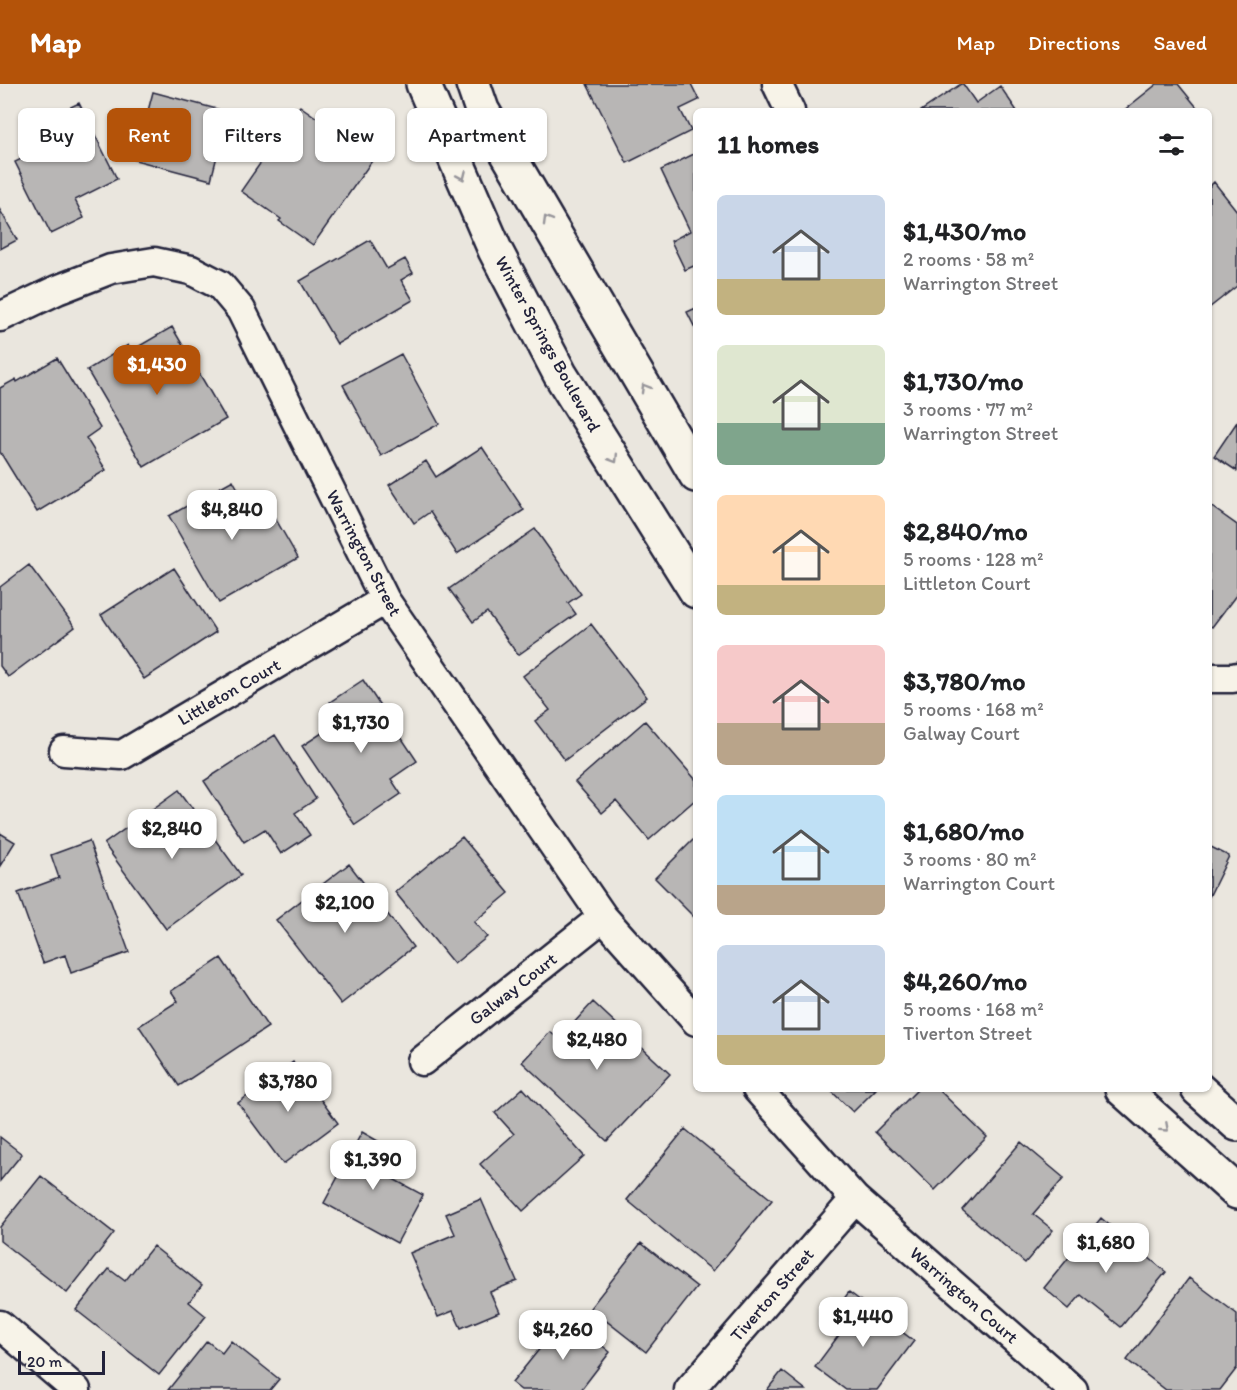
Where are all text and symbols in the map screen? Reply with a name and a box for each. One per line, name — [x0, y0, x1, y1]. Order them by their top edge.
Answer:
text: Map — [30, 25, 81, 59]
text: Map — [957, 30, 995, 55]
text: Directions — [1028, 30, 1120, 55]
text: Saved — [1153, 30, 1207, 55]
chip: Buy — [18, 108, 95, 162]
chip: Rent — [107, 108, 191, 162]
chip: Filters — [203, 108, 303, 162]
chip: New — [315, 108, 395, 162]
chip: Apartment — [407, 108, 547, 162]
text: 11 homes — [717, 128, 819, 160]
icon: filters — [1155, 128, 1188, 161]
one-way arrow — [455, 170, 467, 181]
text: $1,430/mo — [903, 215, 1026, 247]
one-way arrow — [542, 216, 554, 226]
icon: home — [765, 219, 837, 291]
text: 2 rooms · 58 m² — [903, 247, 1034, 271]
street label: Winter Springs Boulevard — [490, 252, 606, 436]
text: Warrington Street — [903, 271, 1058, 295]
pin: $1,430 — [108, 345, 206, 396]
text: $1,430 — [127, 352, 187, 376]
text: $1,730/mo — [903, 365, 1023, 397]
icon: home — [765, 369, 837, 441]
one-way arrow — [641, 384, 652, 394]
text: 3 rooms · 77 m² — [903, 397, 1033, 421]
text: Warrington Street — [903, 421, 1058, 445]
one-way arrow — [606, 453, 618, 463]
street label: Warrington Street — [321, 486, 407, 620]
pin: $4,840 — [183, 490, 281, 541]
text: $4,840 — [201, 497, 263, 521]
text: $2,840/mo — [903, 515, 1028, 547]
icon: home — [765, 519, 837, 591]
text: 5 rooms · 128 m² — [903, 547, 1044, 571]
text: Littleton Court — [903, 571, 1031, 595]
street label: Littleton Court — [174, 654, 284, 730]
text: $3,780/mo — [903, 665, 1026, 697]
icon: home — [765, 669, 837, 741]
text: 5 rooms · 168 m² — [903, 697, 1044, 721]
pin: $1,730 — [312, 703, 410, 754]
text: $1,730 — [332, 710, 390, 734]
text: Galway Court — [903, 721, 1020, 745]
pin: $2,840 — [123, 809, 221, 860]
text: $1,680/mo — [903, 815, 1024, 847]
text: $2,840 — [142, 816, 202, 840]
icon: home — [765, 819, 837, 891]
text: 3 rooms · 80 m² — [903, 847, 1036, 871]
text: Warrington Court — [903, 871, 1055, 895]
pin: $2,100 — [296, 883, 394, 934]
text: $2,100 — [315, 890, 375, 914]
street label: Galway Court — [465, 948, 561, 1030]
text: $4,260/mo — [903, 965, 1027, 997]
icon: home — [765, 969, 837, 1041]
text: 5 rooms · 168 m² — [903, 997, 1044, 1021]
pin: $2,480 — [548, 1020, 646, 1071]
text: Tiverton Street — [903, 1021, 1032, 1045]
text: $2,480 — [567, 1027, 627, 1051]
pin: $3,780 — [239, 1062, 337, 1113]
text: $3,780 — [259, 1069, 317, 1093]
one-way arrow — [1159, 1121, 1169, 1132]
pin: $1,390 — [324, 1140, 422, 1191]
text: $1,390 — [344, 1147, 402, 1171]
pin: $1,680 — [1057, 1223, 1155, 1274]
text: $1,680 — [1077, 1230, 1135, 1254]
street label: Warrington Court — [905, 1242, 1023, 1348]
street label: Tiverton Street — [726, 1244, 819, 1346]
pin: $1,440 — [814, 1297, 912, 1348]
text: $1,440 — [833, 1304, 893, 1328]
pin: $4,260 — [514, 1310, 612, 1361]
text: $4,260 — [533, 1317, 593, 1341]
scale bar — [18, 1348, 105, 1376]
text: 20 m — [27, 1352, 62, 1371]

